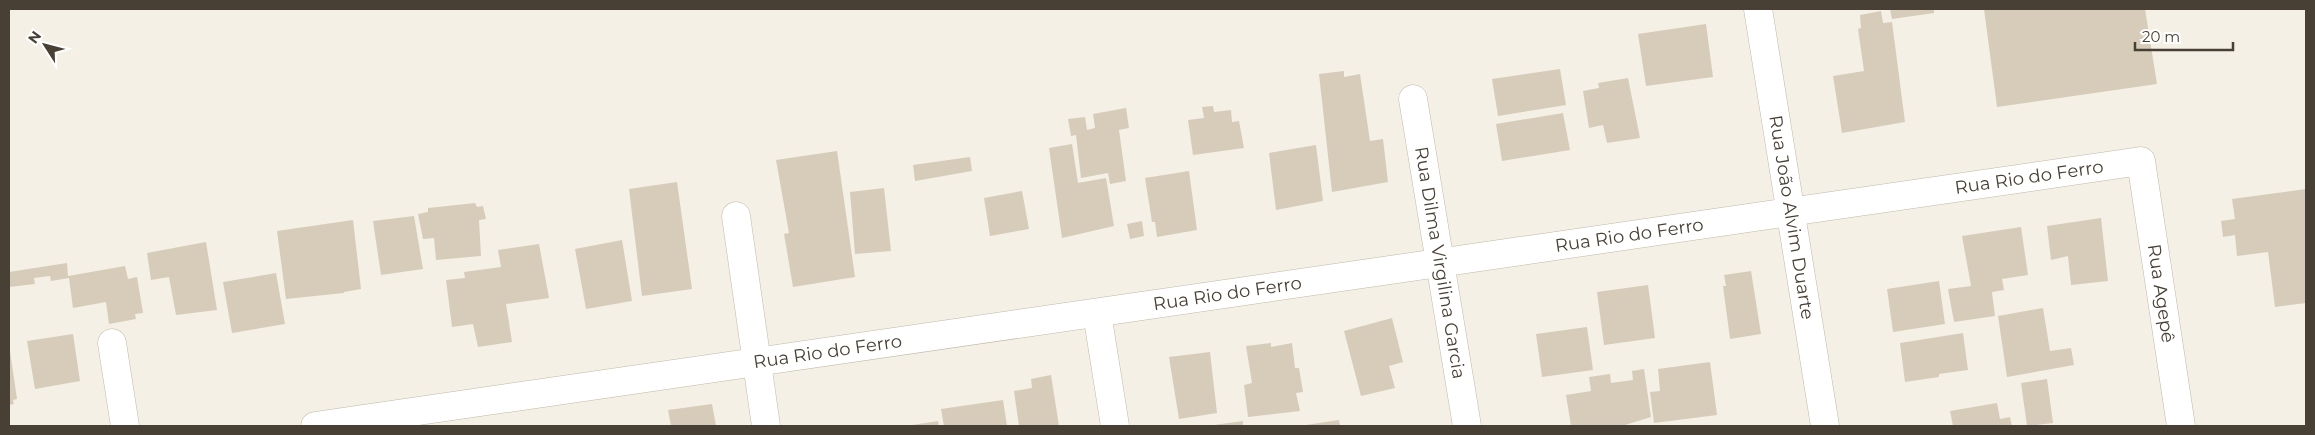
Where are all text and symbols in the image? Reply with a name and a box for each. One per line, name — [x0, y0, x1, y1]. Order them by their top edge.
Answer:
north arrow — [20, 20, 70, 70]
scale bar — [2135, 20, 2232, 52]
text: N — [24, 27, 45, 47]
text: 20 m — [2142, 27, 2180, 46]
street label: Rua João Alvim Duarte — [1764, 114, 1819, 321]
street label: Rua Dilma Virgilina Garcia — [1410, 145, 1470, 380]
street label: Rua Rio do Ferro — [1953, 156, 2105, 199]
street label: Rua Rio do Ferro — [1553, 214, 1705, 257]
street label: Rua Agepê — [2143, 242, 2179, 344]
street label: Rua Rio do Ferro — [1152, 272, 1303, 315]
street label: Rua Rio do Ferro — [752, 330, 903, 373]

